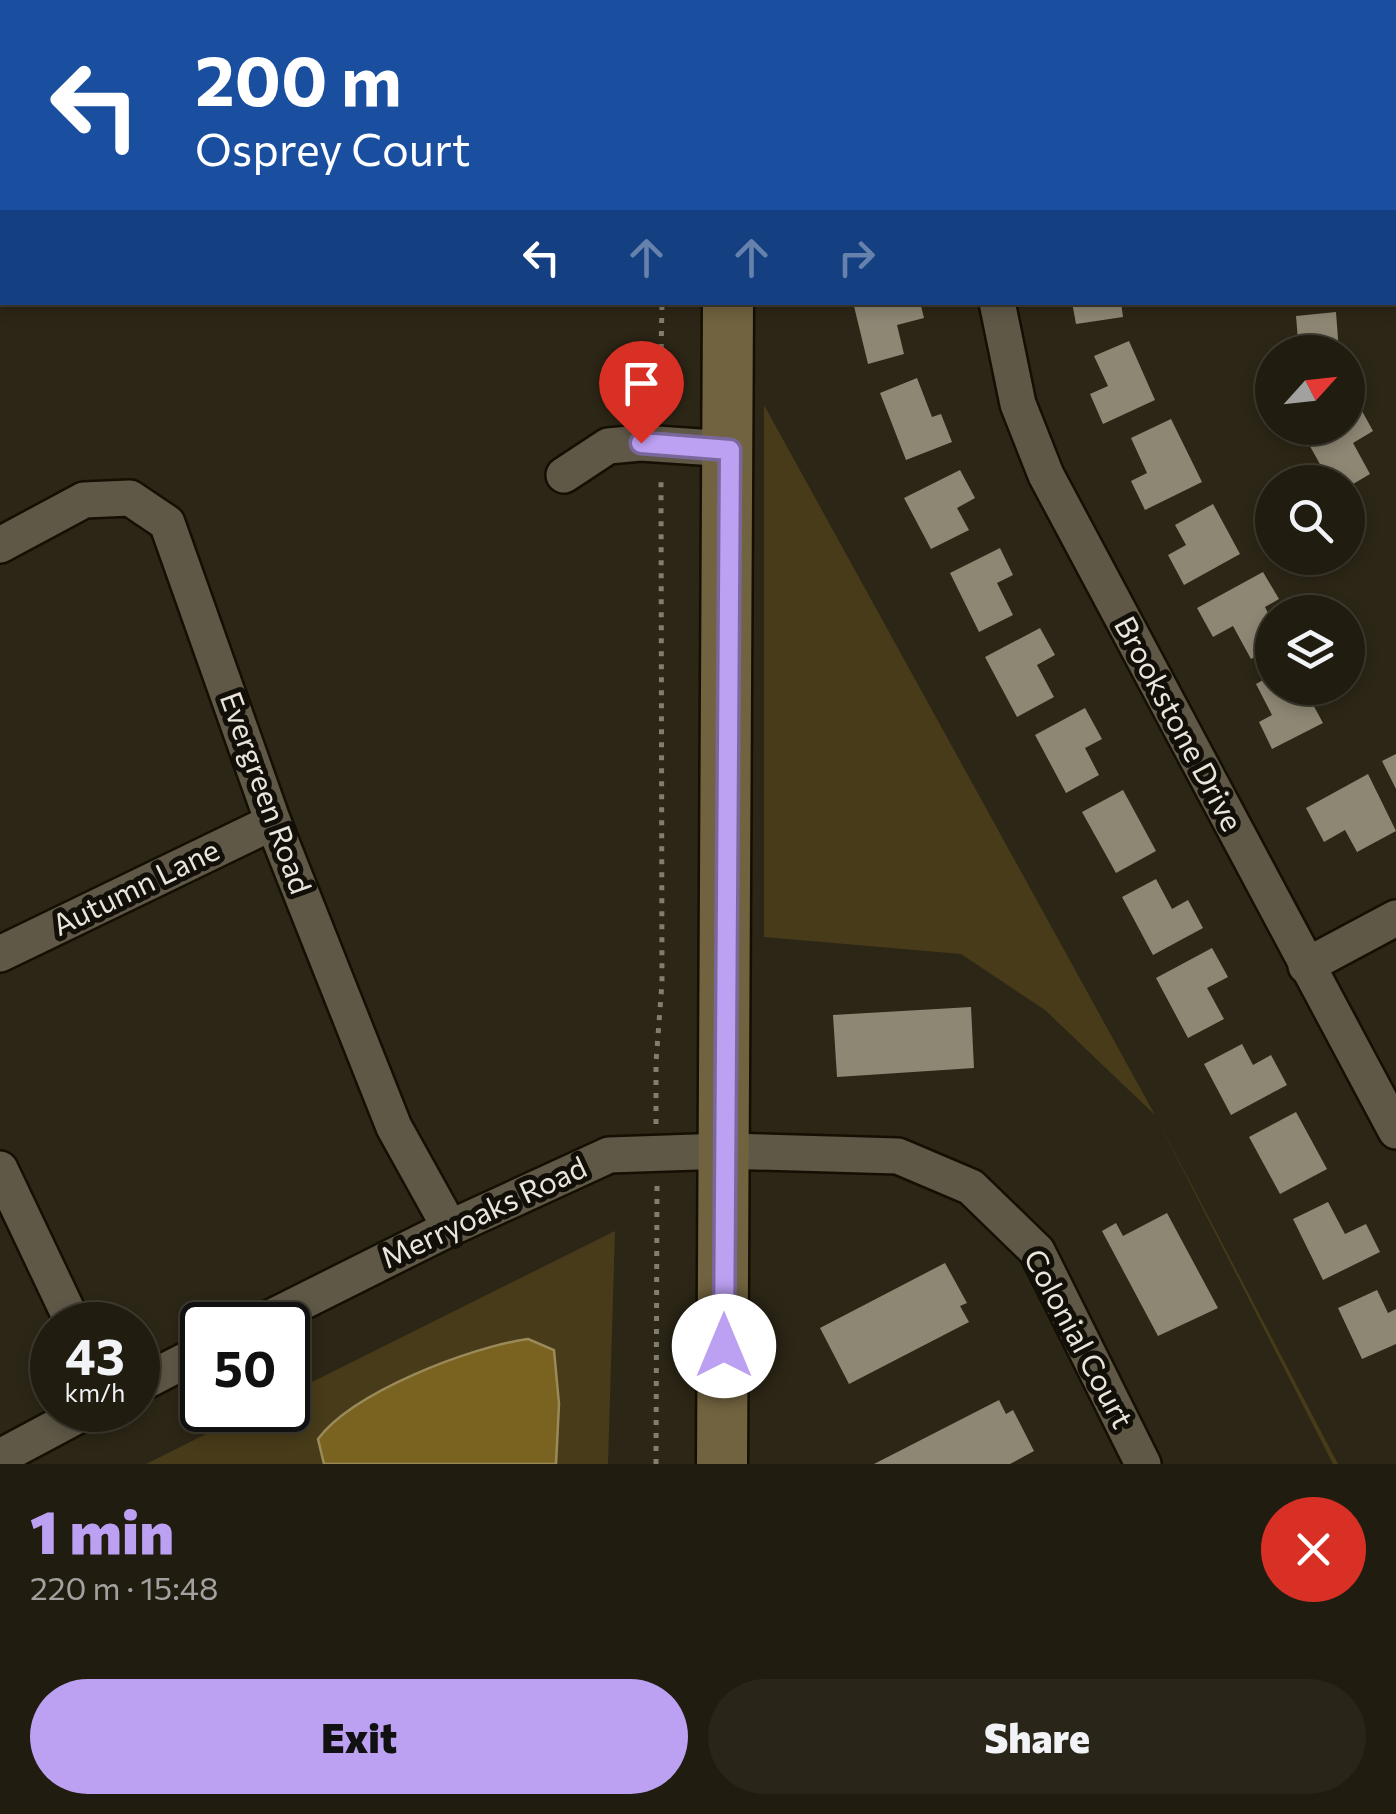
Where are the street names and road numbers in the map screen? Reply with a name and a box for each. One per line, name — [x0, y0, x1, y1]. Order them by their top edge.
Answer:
street label: Brookstone Drive — [1108, 609, 1252, 836]
street label: Evergreen Road — [214, 686, 321, 898]
street label: Autumn Lane — [45, 829, 224, 942]
street label: Merryoaks Road — [374, 1147, 592, 1275]
street label: Colonial Court — [1018, 1242, 1143, 1434]

